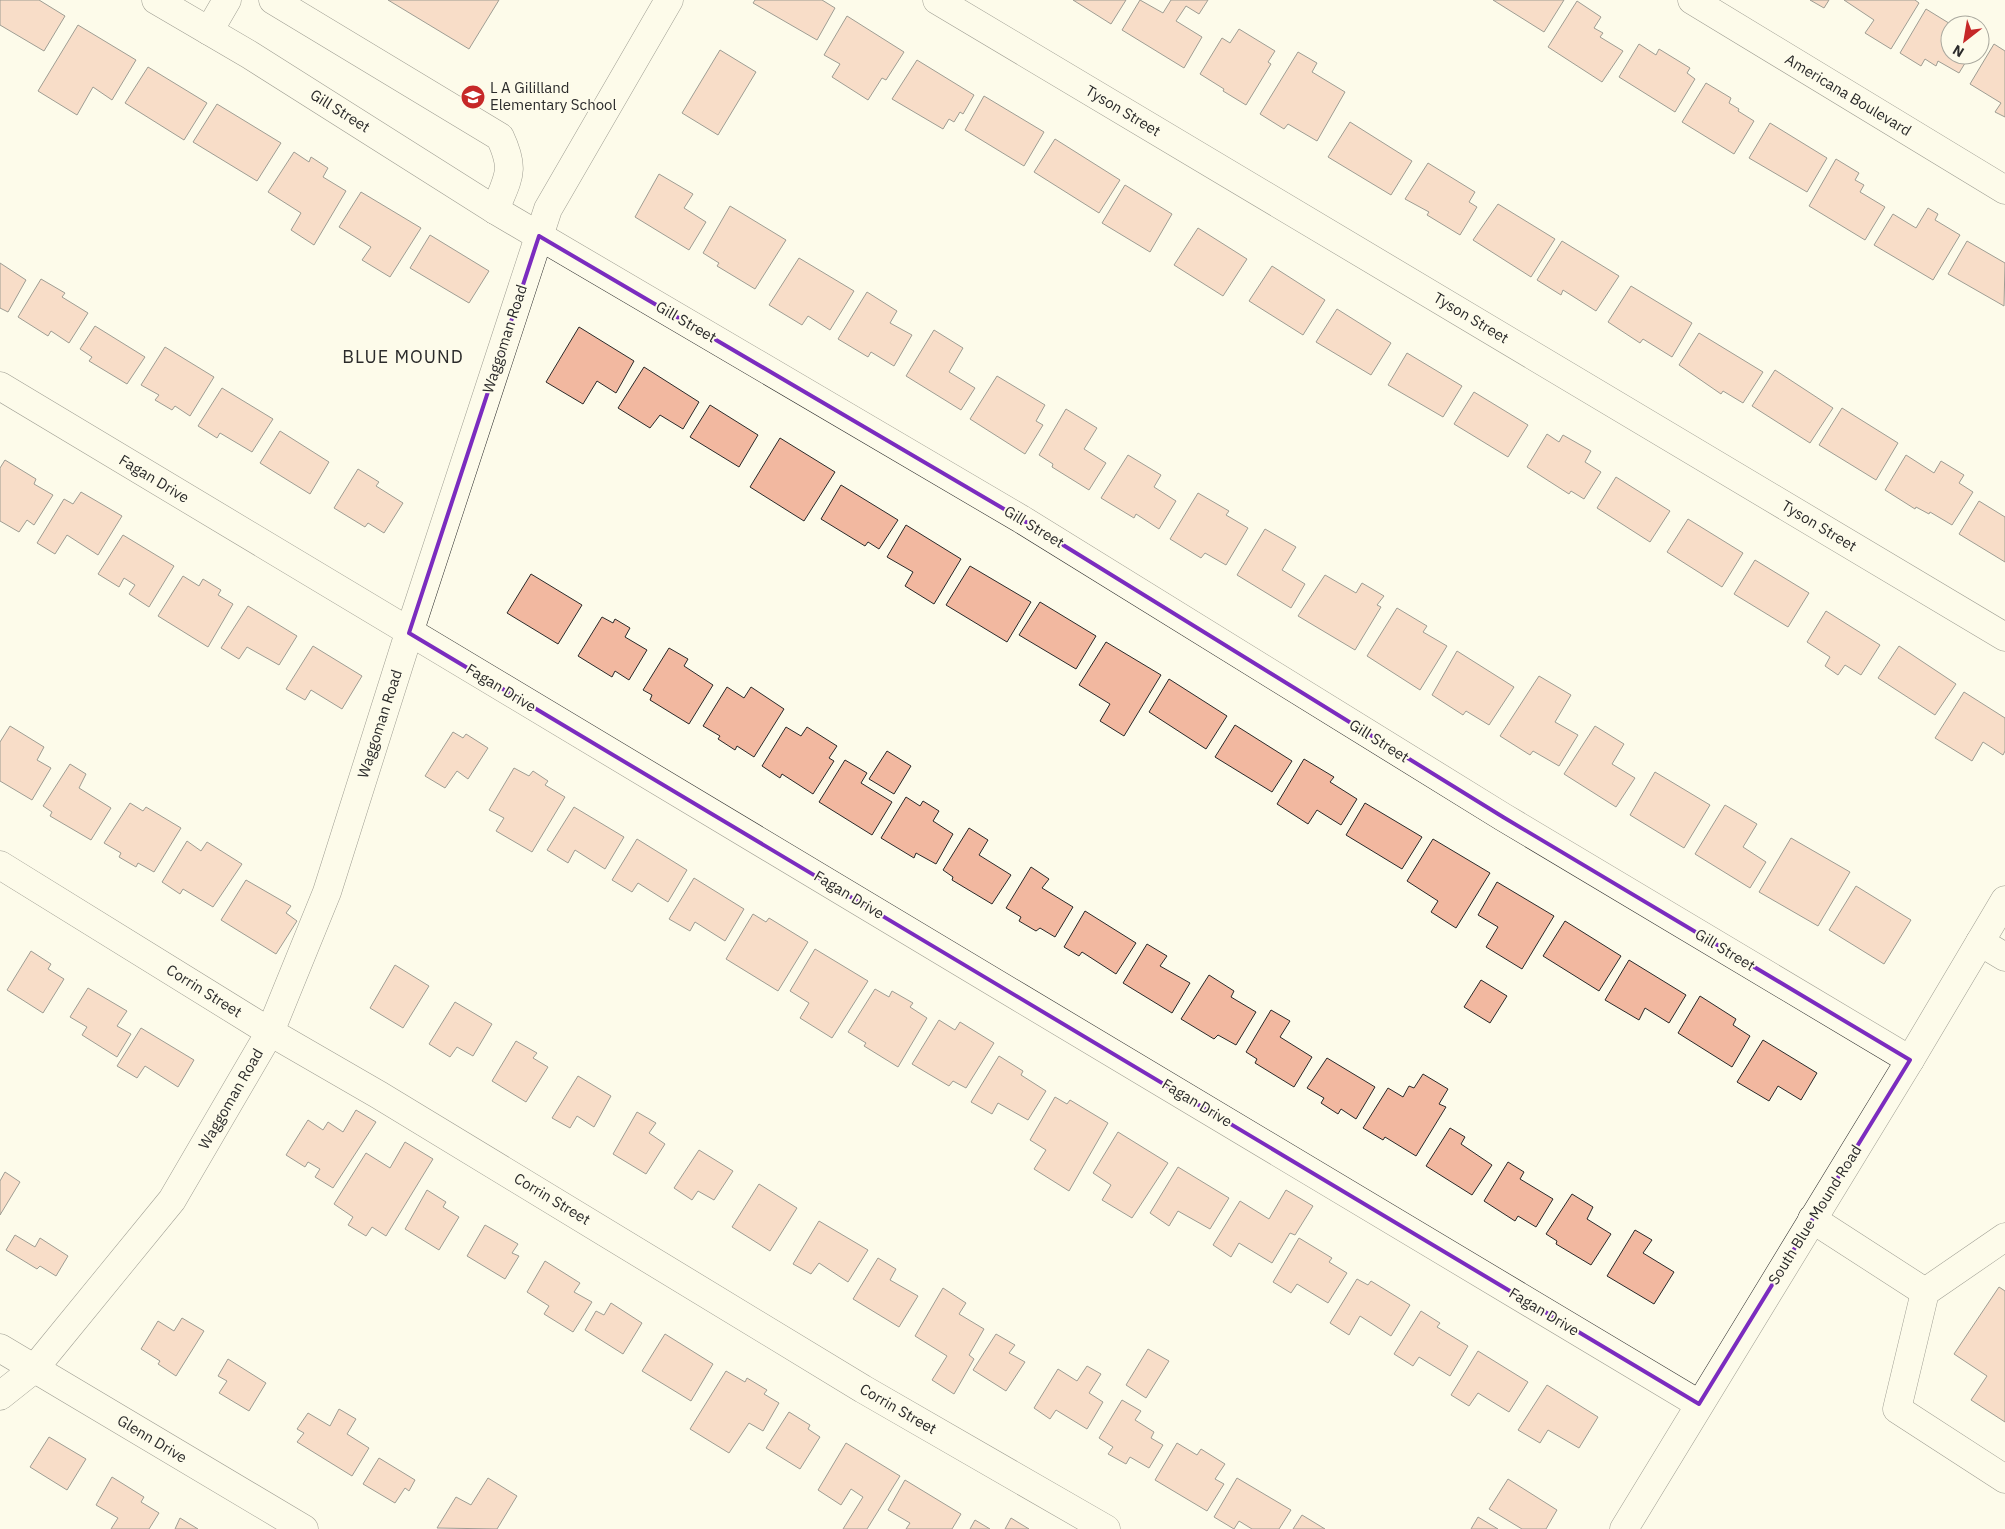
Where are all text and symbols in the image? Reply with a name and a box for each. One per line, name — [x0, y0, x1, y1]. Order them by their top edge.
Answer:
north arrow — [1940, 15, 1990, 65]
text: N — [1949, 41, 1967, 61]
street label: Americana Boulevard — [1782, 49, 1915, 140]
place label: L A Gililland Elementary School — [490, 78, 617, 114]
street label: Tyson Street — [1082, 81, 1164, 140]
school or university icon: L A Gililland Elementary School — [460, 84, 486, 110]
street label: Gill Street — [307, 85, 374, 136]
street label: Waggoman Road — [478, 282, 531, 396]
street label: Tyson Street — [1430, 288, 1512, 347]
street label: Gill Street — [653, 297, 720, 347]
district label: BLUE MOUND — [342, 345, 464, 368]
street label: Fagan Drive — [116, 450, 193, 507]
street label: Tyson Street — [1778, 496, 1860, 555]
street label: Gill Street — [1001, 501, 1068, 552]
street label: Fagan Drive — [463, 659, 540, 716]
street label: Waggoman Road — [353, 667, 406, 781]
street label: Gill Street — [1346, 715, 1413, 766]
street label: Fagan Drive — [811, 866, 888, 923]
street label: Gill Street — [1692, 924, 1759, 975]
street label: Corrin Street — [163, 960, 246, 1021]
street label: Waggoman Road — [194, 1045, 267, 1152]
street label: Fagan Drive — [1159, 1074, 1236, 1131]
street label: South Blue Mound Road — [1764, 1141, 1865, 1288]
street label: Corrin Street — [511, 1168, 594, 1229]
street label: Fagan Drive — [1506, 1283, 1583, 1340]
street label: Corrin Street — [856, 1379, 940, 1438]
street label: Glenn Drive — [114, 1410, 191, 1467]

